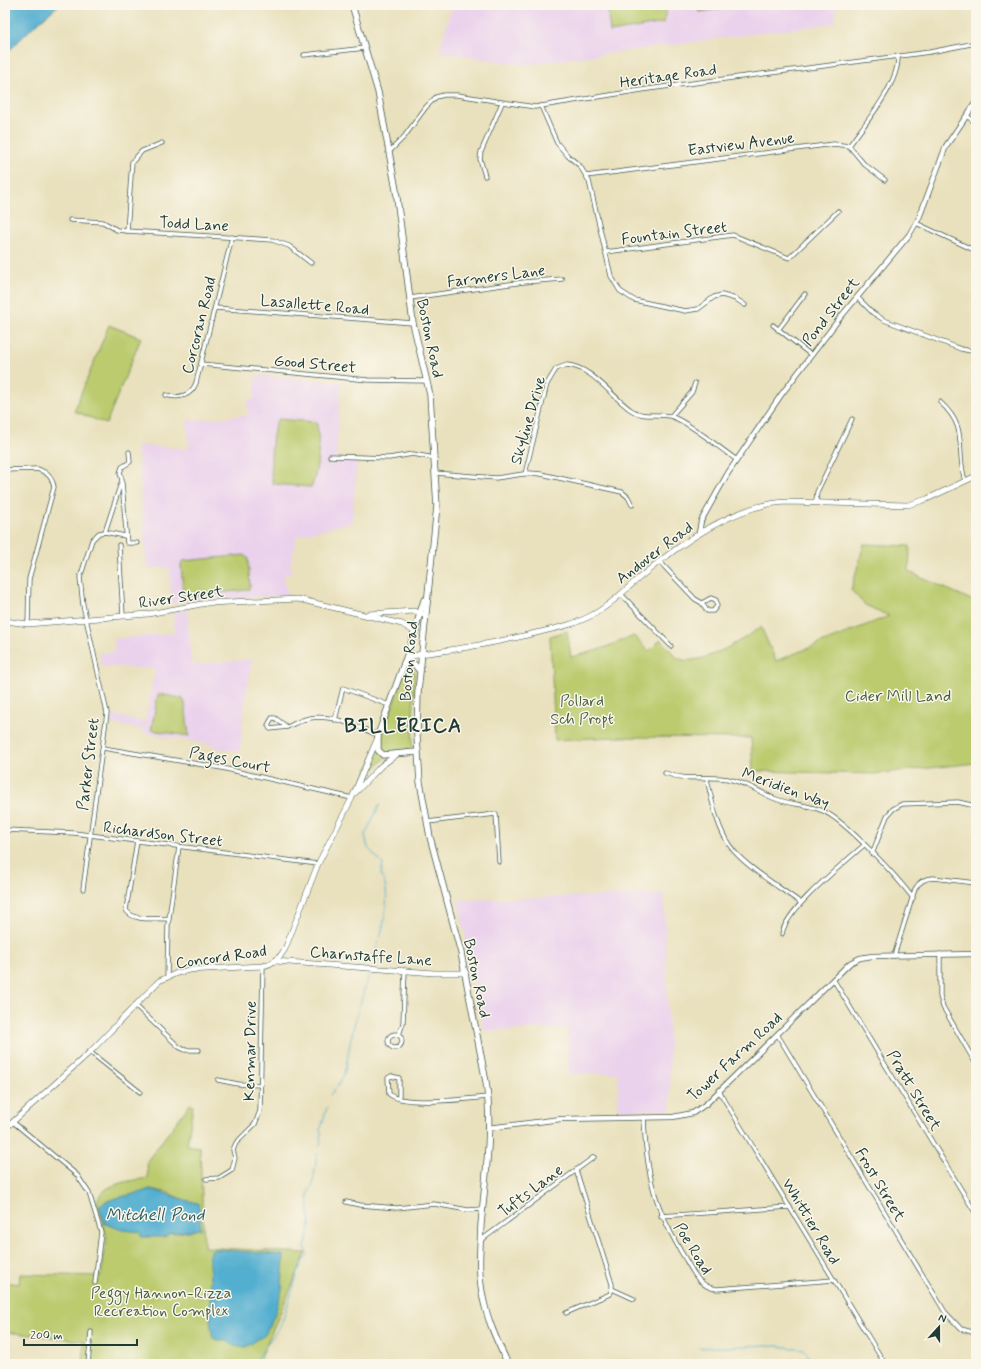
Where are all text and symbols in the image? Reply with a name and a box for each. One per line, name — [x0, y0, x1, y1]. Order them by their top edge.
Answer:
street label: Heritage Road — [618, 59, 718, 94]
street label: Eastview Avenue — [687, 127, 796, 161]
street label: Todd Lane — [159, 212, 229, 237]
street label: Fountain Street — [620, 217, 728, 250]
street label: Farmers Lane — [446, 260, 546, 293]
street label: Pond Street — [798, 273, 865, 351]
street label: Corcoran Road — [177, 274, 222, 376]
street label: Lasallette Road — [260, 290, 370, 321]
street label: Boston Road — [411, 297, 448, 380]
street label: Good Street — [273, 350, 357, 379]
street label: Skyline Drive — [506, 373, 551, 467]
street label: Andover Road — [612, 517, 698, 589]
street label: River Street — [137, 581, 226, 614]
street label: Boston Road — [396, 620, 423, 702]
park label: Cider Mill Land — [845, 686, 951, 707]
park label: Pollard Sch Propt — [550, 691, 614, 730]
district label: BILLERICA — [344, 713, 462, 740]
street label: Parker Street — [72, 717, 105, 812]
street label: Pages Court — [187, 742, 272, 780]
street label: Meridien Way — [739, 763, 832, 814]
street label: Richardson Street — [102, 817, 224, 852]
street label: Boston Road — [458, 937, 495, 1020]
street label: Concord Road — [174, 941, 268, 974]
street label: Charnstaffe Lane — [309, 942, 433, 971]
street label: Kenmar Drive — [239, 1001, 262, 1101]
street label: Tower Farm Road — [683, 1008, 787, 1107]
street label: Pratt Street — [881, 1047, 946, 1135]
street label: Frost Street — [849, 1144, 910, 1226]
street label: Tufts Lane — [494, 1160, 568, 1222]
street label: Whittier Road — [777, 1175, 845, 1269]
water label: Mitchell Pond — [106, 1204, 206, 1226]
street label: Poe Road — [669, 1219, 717, 1279]
park label: Peggy Hannon-Rizza Recreation Complex — [91, 1283, 231, 1322]
north arrow — [919, 1307, 959, 1347]
text: N — [936, 1311, 948, 1326]
scale bar — [24, 1321, 137, 1347]
text: 200 m — [30, 1328, 63, 1344]

